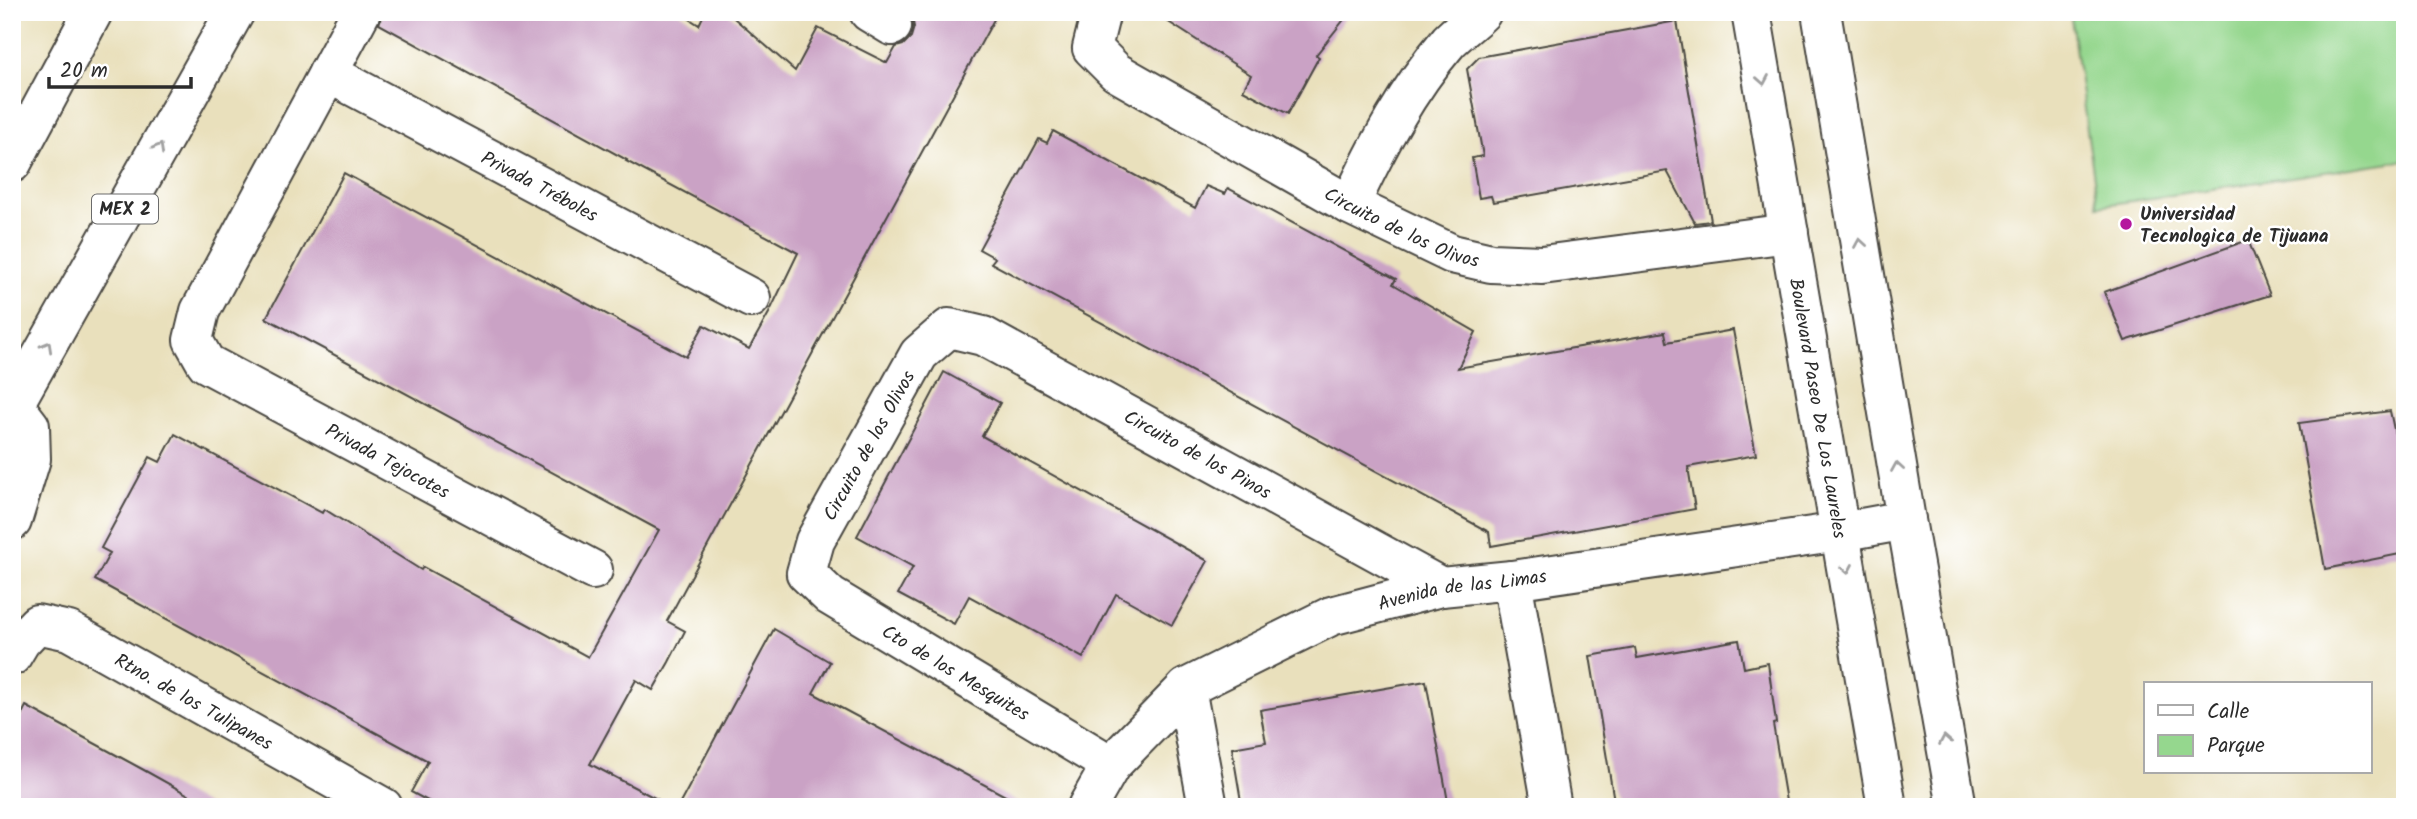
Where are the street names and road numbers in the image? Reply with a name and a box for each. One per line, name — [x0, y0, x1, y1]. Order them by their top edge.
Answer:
street label: Privada Tréboles — [475, 144, 603, 231]
street label: Circuito de los Olivos — [1318, 180, 1482, 277]
road number: MEX 2 — [92, 194, 158, 224]
street label: Boulevard Paseo De Los Laureles — [1780, 276, 1854, 541]
street label: Circuito de los Olivos — [816, 365, 924, 527]
street label: Circuito de los Pinos — [1118, 403, 1276, 508]
street label: Privada Tejocotes — [319, 416, 455, 508]
street label: Avenida de las Limas — [1375, 562, 1549, 620]
street label: Cto de los Mesquites — [875, 618, 1035, 730]
street label: Rtno. de los Tulipanes — [108, 646, 278, 759]

